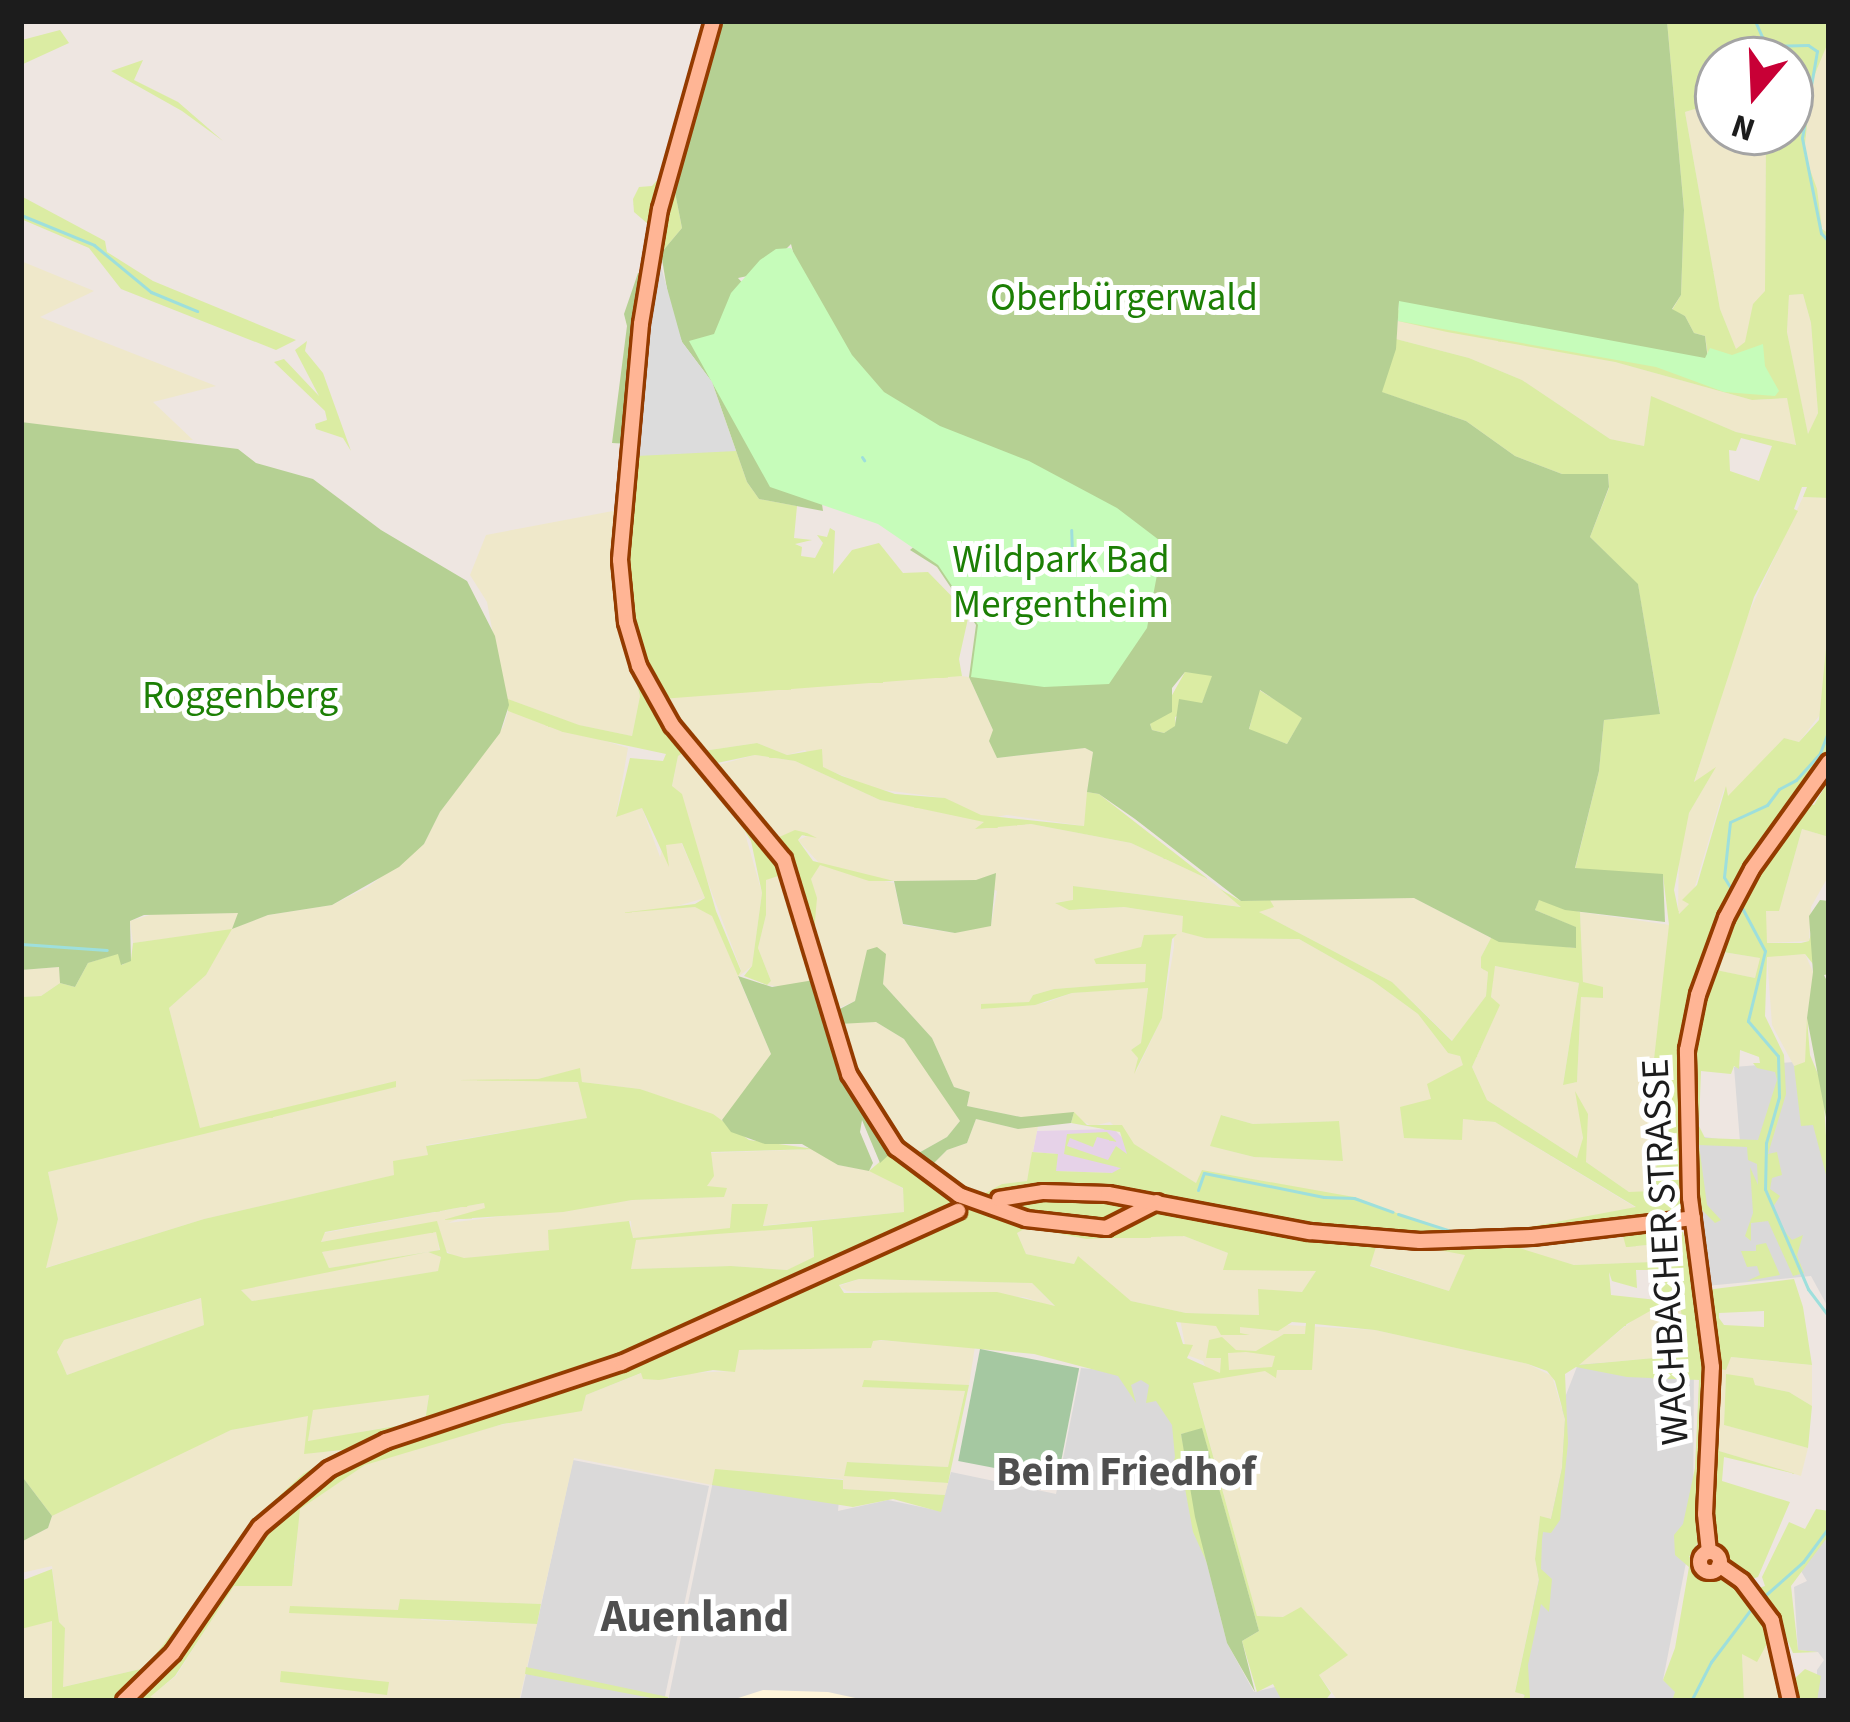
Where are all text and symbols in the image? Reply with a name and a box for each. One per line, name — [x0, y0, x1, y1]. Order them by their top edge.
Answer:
north arrow — [1694, 36, 1814, 156]
text: N — [1725, 102, 1761, 153]
park label: Oberbürgerwald — [990, 275, 1258, 321]
park label: Wildpark Bad Mergentheim — [952, 538, 1170, 629]
park label: Roggenberg — [142, 673, 338, 719]
street label: WACHBACHER STRASSE — [1633, 1058, 1699, 1446]
district label: Beim Friedhof — [996, 1447, 1256, 1497]
district label: Auenland — [601, 1591, 789, 1645]

